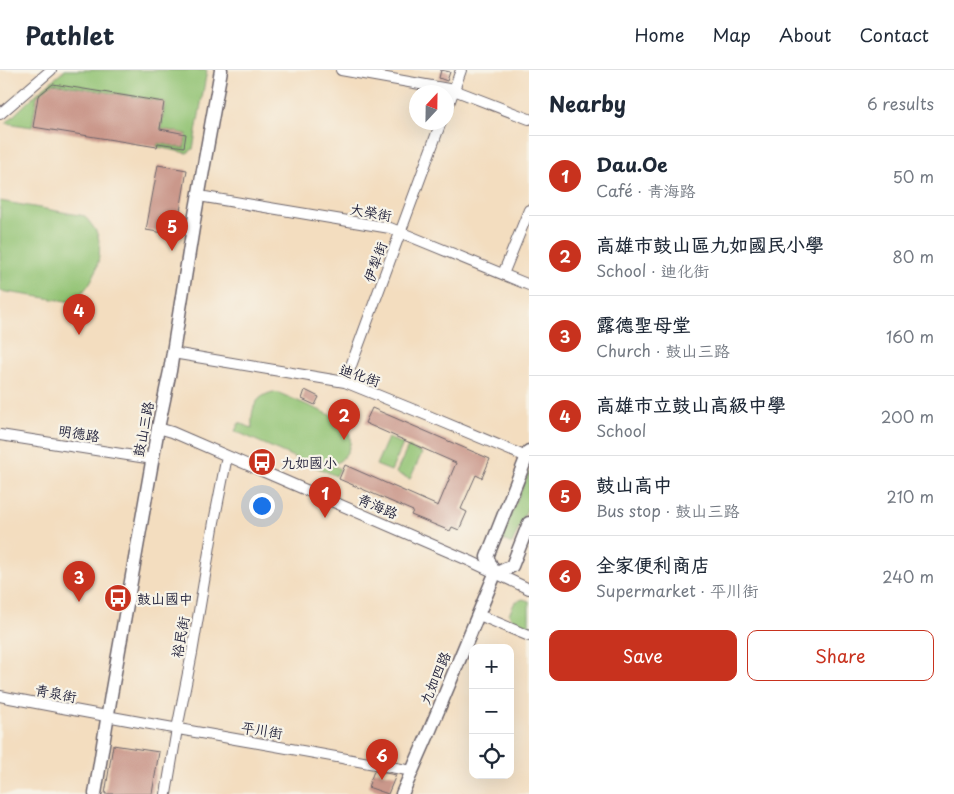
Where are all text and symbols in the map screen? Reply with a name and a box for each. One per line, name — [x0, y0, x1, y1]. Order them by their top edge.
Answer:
text: Pathlet — [25, 17, 115, 53]
text: Home — [634, 21, 684, 48]
text: Map — [712, 21, 751, 48]
text: About — [779, 21, 831, 48]
text: Contact — [859, 21, 929, 48]
north arrow — [409, 85, 454, 130]
text: Nearby — [549, 87, 626, 119]
text: 6 results — [867, 91, 934, 115]
text: Dau.Oe — [596, 150, 668, 178]
text: 1 — [561, 164, 569, 188]
text: 50 m — [893, 164, 934, 188]
text: Café · 青海路 — [596, 178, 695, 202]
street label: 大榮街 — [348, 198, 394, 226]
pin: 5 — [156, 210, 188, 251]
text: 高雄市鼓山區九如國民小學 — [596, 230, 824, 258]
street label: 伊犁街 — [358, 239, 392, 285]
text: 2 — [559, 244, 571, 268]
text: 80 m — [892, 244, 934, 268]
text: School · 迪化街 — [596, 258, 709, 282]
pin: 4 — [63, 294, 95, 335]
text: 露德聖母堂 — [596, 310, 691, 338]
text: 3 — [560, 324, 570, 348]
text: 160 m — [886, 324, 934, 348]
text: Church · 鼓山三路 — [596, 338, 730, 362]
street label: 迪化街 — [337, 359, 383, 391]
text: 高雄市立鼓山高級中學 — [596, 390, 786, 418]
pin: 2 — [328, 399, 360, 440]
street label: 鼓山三路 — [127, 400, 159, 458]
text: 4 — [560, 404, 570, 428]
text: 200 m — [881, 404, 934, 428]
text: School — [596, 418, 646, 442]
street label: 明德路 — [57, 419, 101, 447]
bus stop icon: 九如國小 — [247, 447, 277, 477]
place label: 九如國小 — [281, 452, 337, 473]
text: 鼓山高中 — [596, 470, 672, 498]
pin: 1 — [309, 477, 341, 518]
text: 5 — [560, 484, 570, 508]
text: 210 m — [886, 484, 934, 508]
street label: 青海路 — [355, 488, 401, 524]
your location — [249, 493, 275, 519]
text: Bus stop · 鼓山三路 — [596, 498, 740, 522]
text: 全家便利商店 — [596, 550, 710, 578]
pin: 3 — [63, 561, 95, 602]
text: 6 — [559, 564, 571, 588]
text: 240 m — [882, 564, 934, 588]
text: Supermarket · 平川街 — [596, 578, 758, 602]
bus stop icon: 鼓山國中 — [103, 583, 133, 613]
place label: 鼓山國中 — [137, 588, 193, 609]
street label: 裕民街 — [166, 614, 194, 660]
button: Save — [549, 630, 737, 681]
button: Share — [747, 630, 934, 681]
map controls — [469, 644, 514, 779]
button: + — [469, 644, 514, 689]
street label: 九如四路 — [414, 648, 456, 708]
street label: 青泉街 — [33, 679, 79, 707]
button: − — [469, 689, 514, 734]
street label: 平川街 — [240, 716, 284, 744]
button: locate — [469, 734, 514, 779]
pin: 6 — [366, 739, 398, 780]

